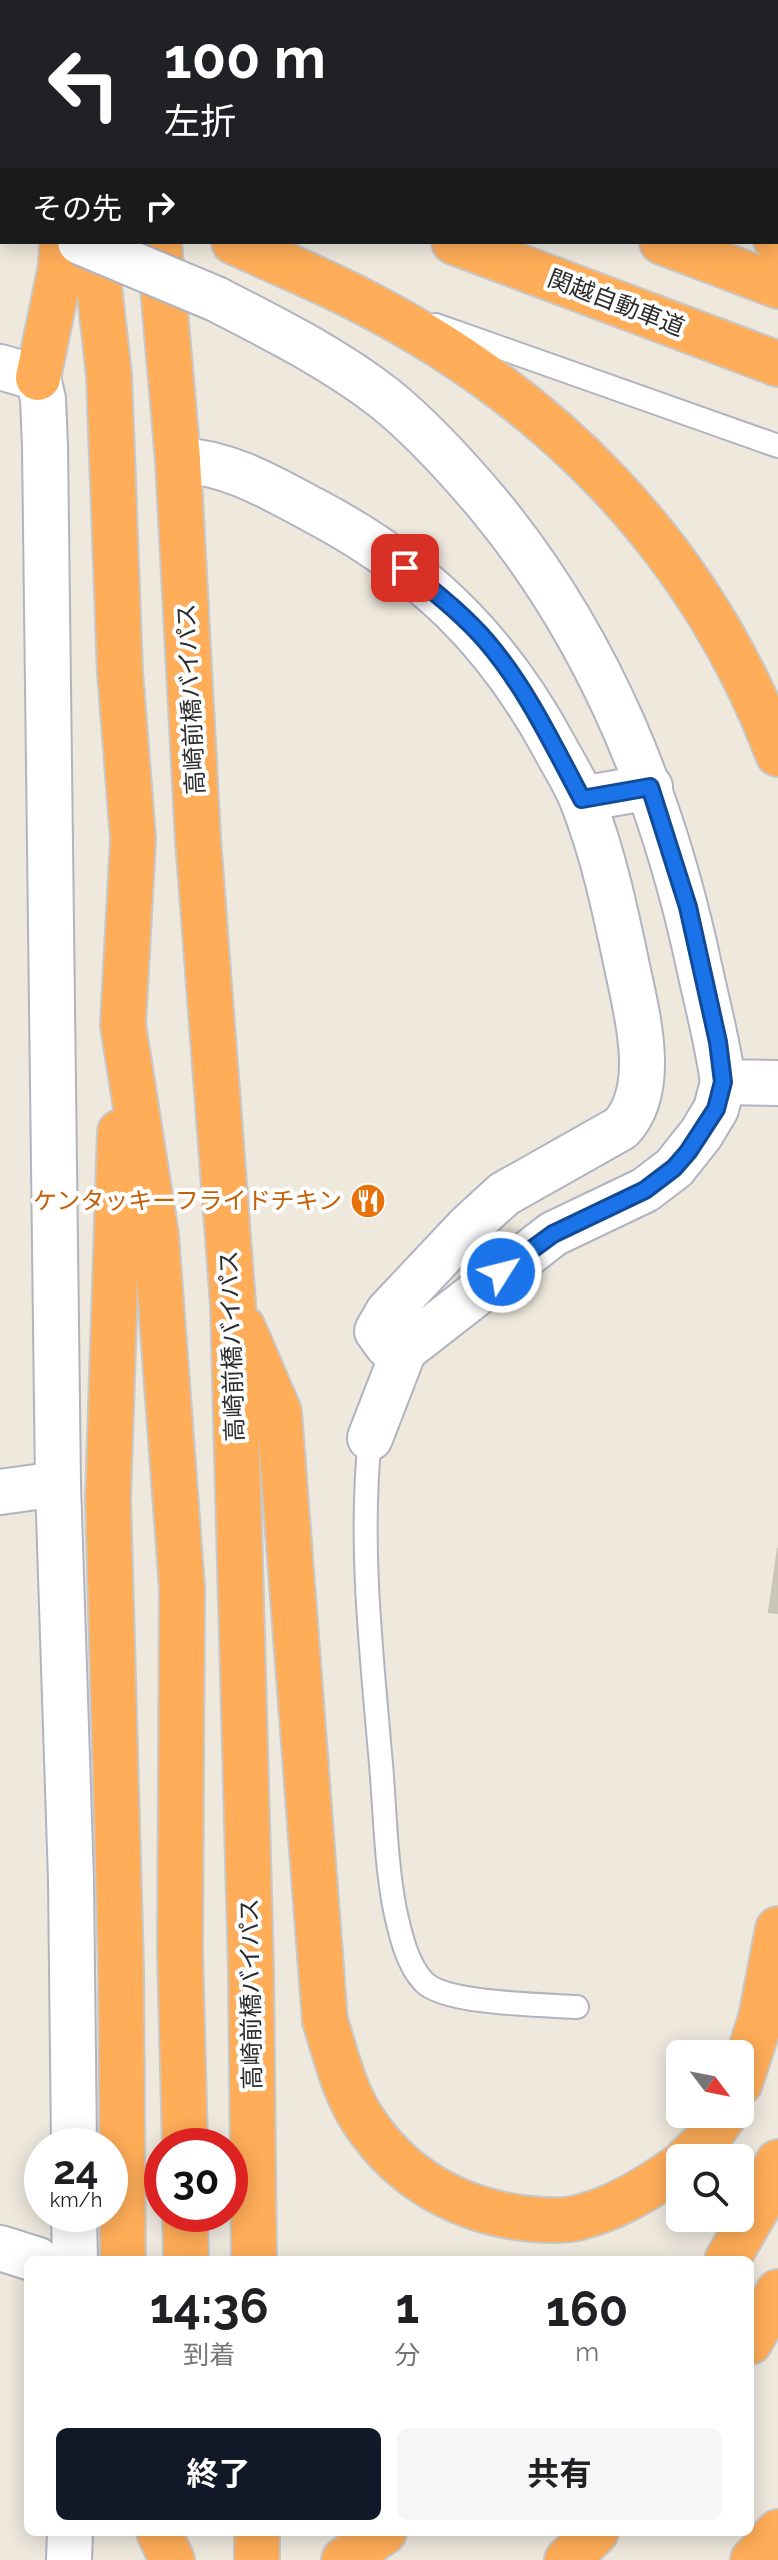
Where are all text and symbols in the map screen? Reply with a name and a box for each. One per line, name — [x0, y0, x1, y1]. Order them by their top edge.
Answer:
text: 100 m — [164, 25, 326, 91]
icon: left — [32, 32, 136, 136]
text: 左折 — [164, 100, 236, 142]
icon: right — [138, 184, 182, 228]
text: その先 — [32, 191, 122, 226]
street label: 関越自動車道 — [544, 263, 689, 342]
pin — [371, 534, 439, 602]
icon: arrive — [383, 546, 427, 590]
street label: 高崎前橋バイパス — [171, 603, 210, 795]
restaurant icon: ケンタッキーフライドチキン — [349, 1182, 387, 1220]
place label: ケンタッキーフライドチキン — [33, 1186, 342, 1215]
position arrow — [459, 1230, 543, 1314]
street label: 高崎前橋バイパス — [214, 1250, 249, 1442]
street label: 高崎前橋バイパス — [234, 1898, 267, 2090]
north arrow — [666, 2040, 754, 2128]
map controls — [666, 2040, 754, 2232]
speed limit sign: 30 — [144, 2128, 248, 2232]
button: search — [666, 2144, 754, 2232]
text: 24 — [53, 2146, 99, 2193]
text: km/h — [50, 2188, 102, 2212]
text: 14:36 — [150, 2278, 269, 2334]
text: 1 — [395, 2278, 419, 2334]
text: 160 — [546, 2281, 628, 2337]
text: m — [575, 2337, 599, 2367]
text: 到着 — [183, 2340, 235, 2370]
text: 分 — [394, 2340, 420, 2370]
button: 終了 — [56, 2428, 381, 2520]
button: 共有 — [397, 2428, 722, 2520]

